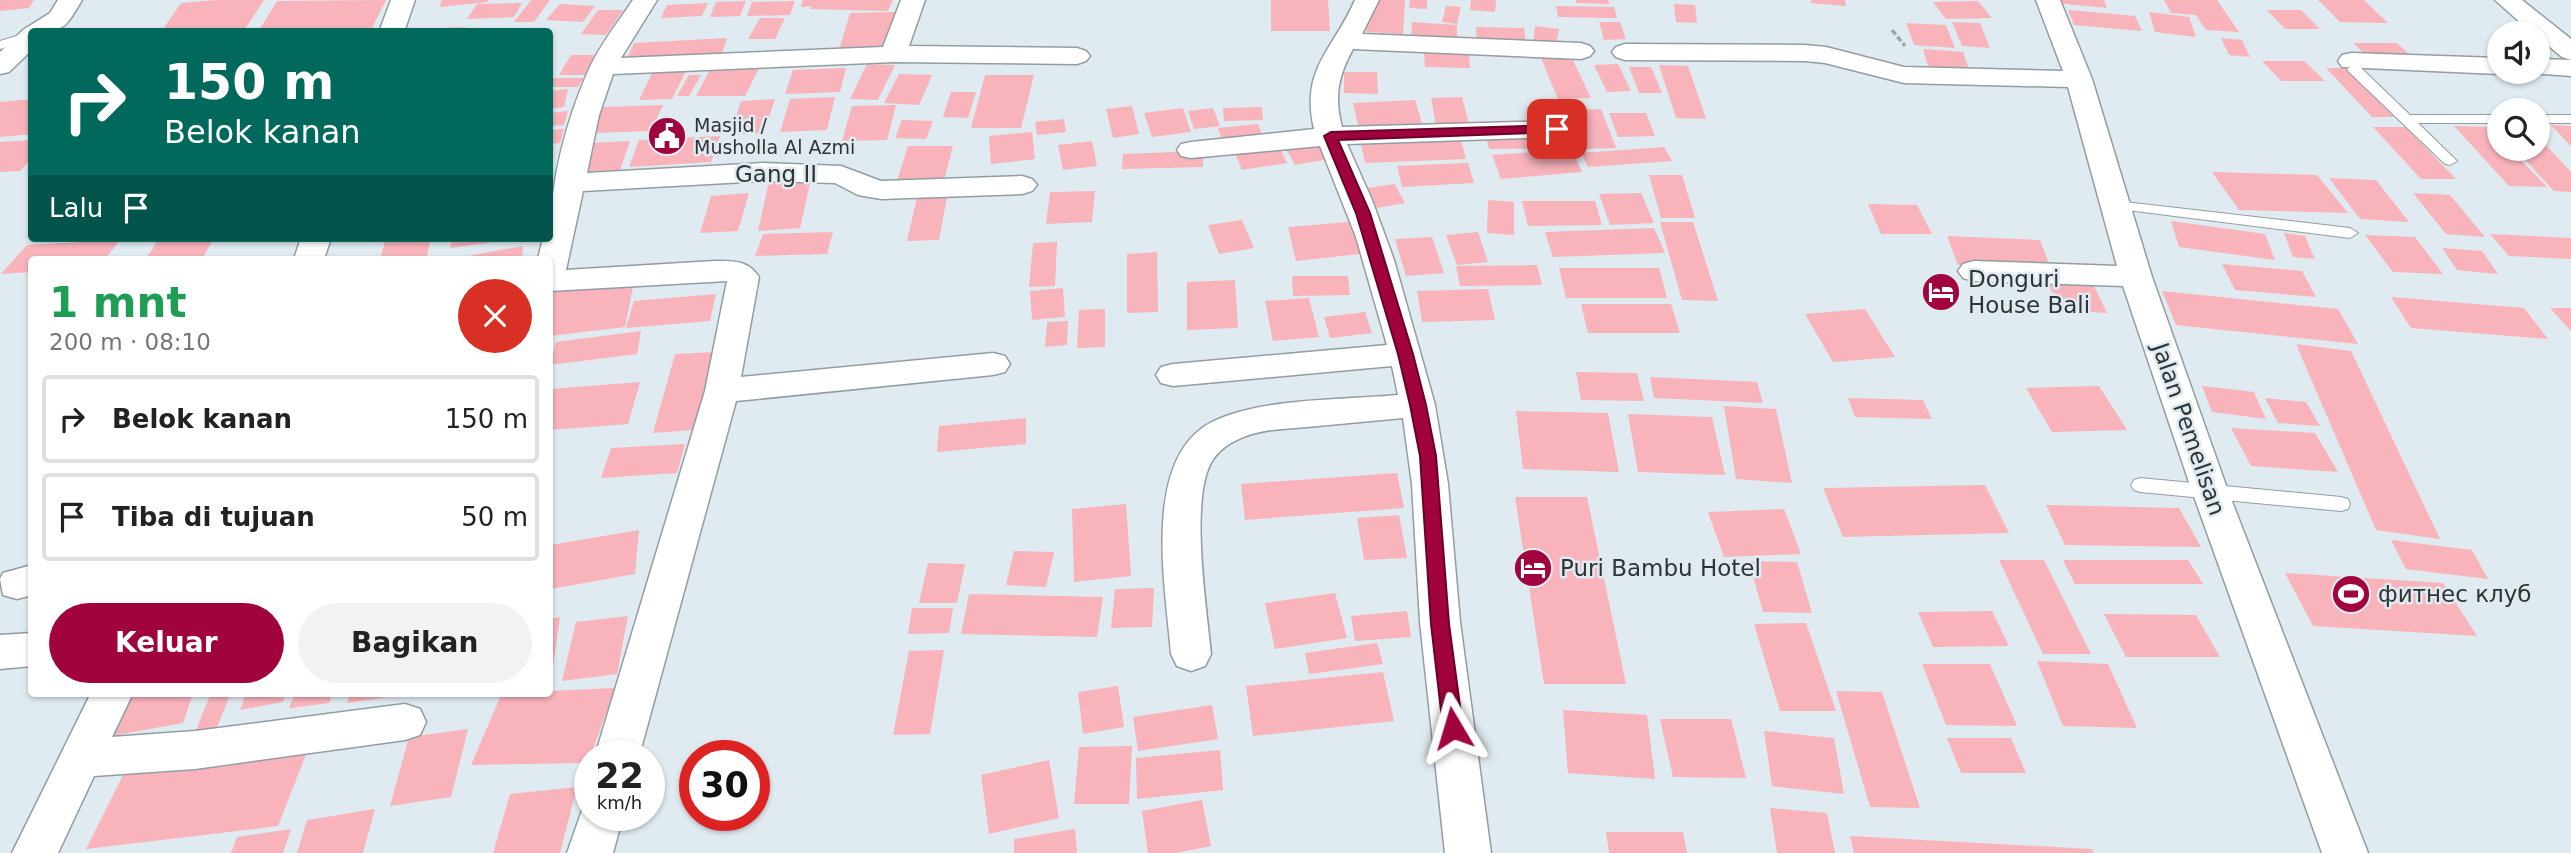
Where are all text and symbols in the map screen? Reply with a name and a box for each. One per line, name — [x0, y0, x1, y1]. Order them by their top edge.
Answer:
map controls — [2487, 21, 2550, 161]
button: sound — [2487, 21, 2550, 84]
text: 150 m — [164, 54, 334, 111]
icon: right — [49, 56, 140, 147]
button: search — [2487, 98, 2550, 161]
pin — [1527, 99, 1587, 159]
icon: arrive — [1538, 110, 1576, 148]
text: Belok kanan — [164, 113, 361, 151]
place label: Masjid / Musholla Al Azmi — [694, 114, 855, 158]
public building icon: Masjid / Musholla Al Azmi — [646, 115, 688, 157]
street label: Gang II — [735, 161, 817, 187]
icon: arrive — [117, 189, 155, 227]
text: Lalu — [49, 193, 103, 223]
place label: Donguri House Bali — [1968, 266, 2090, 318]
hotel icon: Donguri House Bali — [1920, 271, 1962, 313]
text: 1 mnt — [49, 278, 187, 327]
button: close — [458, 279, 532, 353]
text: 200 m · 08:10 — [49, 329, 211, 355]
street label: Jalan Pemelisan — [2147, 338, 2231, 519]
icon: right — [53, 400, 91, 438]
text: Belok kanan — [112, 404, 292, 434]
text: 150 m — [445, 404, 528, 434]
icon: arrive — [53, 498, 91, 536]
text: Tiba di tujuan — [112, 502, 315, 532]
text: 50 m — [461, 502, 528, 532]
hotel icon: Puri Bambu Hotel — [1512, 547, 1554, 589]
place label: Puri Bambu Hotel — [1560, 555, 1761, 581]
sports icon: фитнес клуб — [2330, 573, 2372, 615]
place label: фитнес клуб — [2378, 581, 2532, 607]
button: Keluar — [49, 603, 284, 683]
button: Bagikan — [298, 603, 532, 683]
position arrow — [1416, 691, 1490, 765]
speed limit sign: 30 — [679, 740, 770, 831]
text: 22 — [595, 756, 644, 796]
text: km/h — [597, 792, 642, 813]

